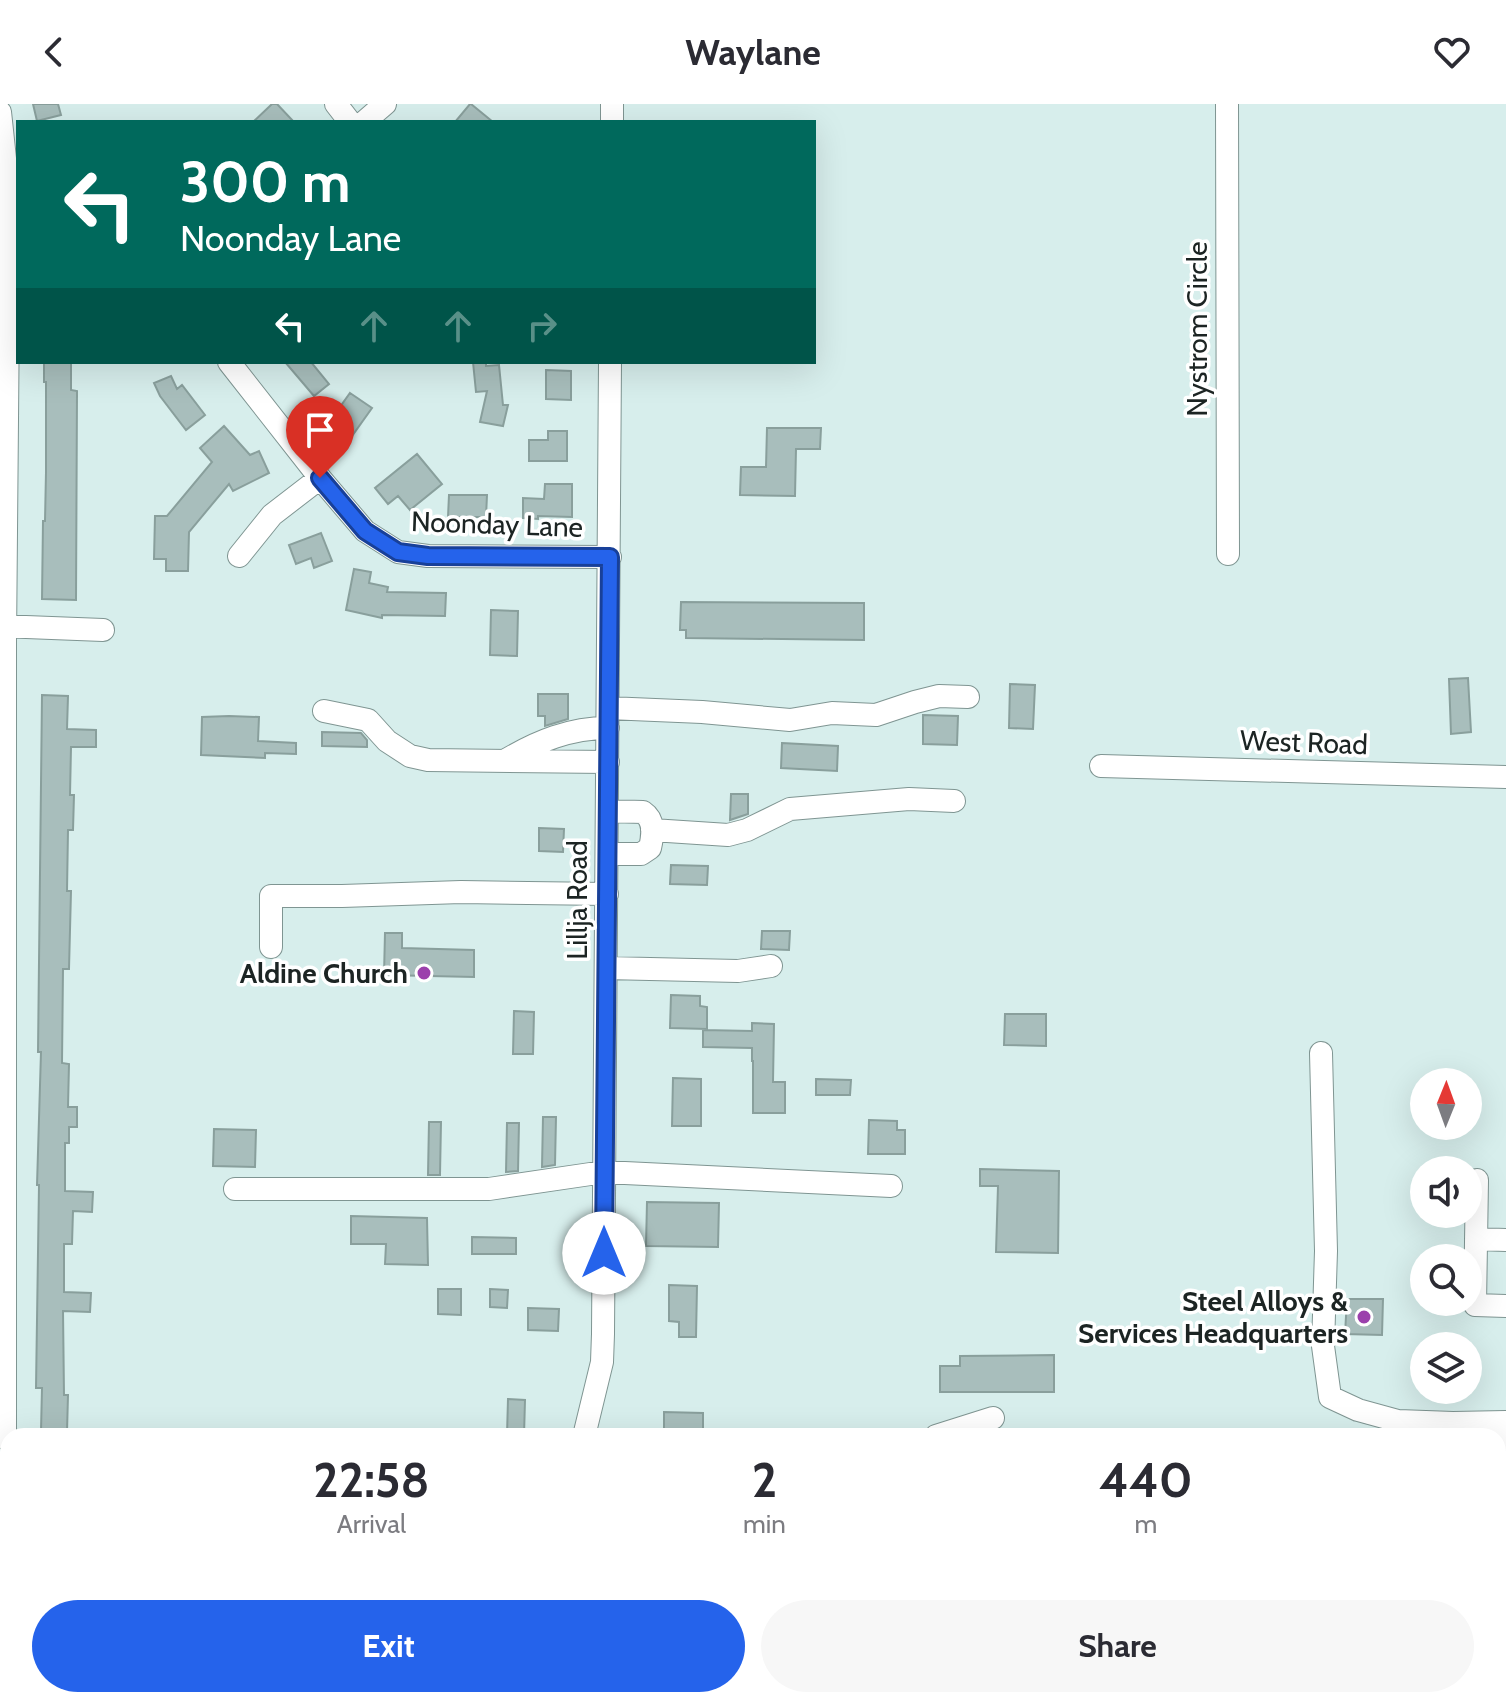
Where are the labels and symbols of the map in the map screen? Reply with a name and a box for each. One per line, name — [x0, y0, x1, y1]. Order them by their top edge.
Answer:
street label: Nystrom Circle — [1180, 241, 1214, 417]
pin — [286, 396, 354, 478]
street label: Noonday Lane — [410, 504, 584, 544]
street label: West Road — [1240, 723, 1368, 761]
street label: Lillja Road — [560, 840, 594, 960]
place label: Aldine Church — [240, 956, 408, 990]
marker: Aldine Church — [415, 964, 433, 982]
north arrow — [1410, 1068, 1482, 1140]
position arrow — [562, 1211, 646, 1295]
place label: Steel Alloys & Services Headquarters — [1078, 1284, 1348, 1350]
marker: Steel Alloys & Services Headquarters — [1355, 1308, 1373, 1326]

